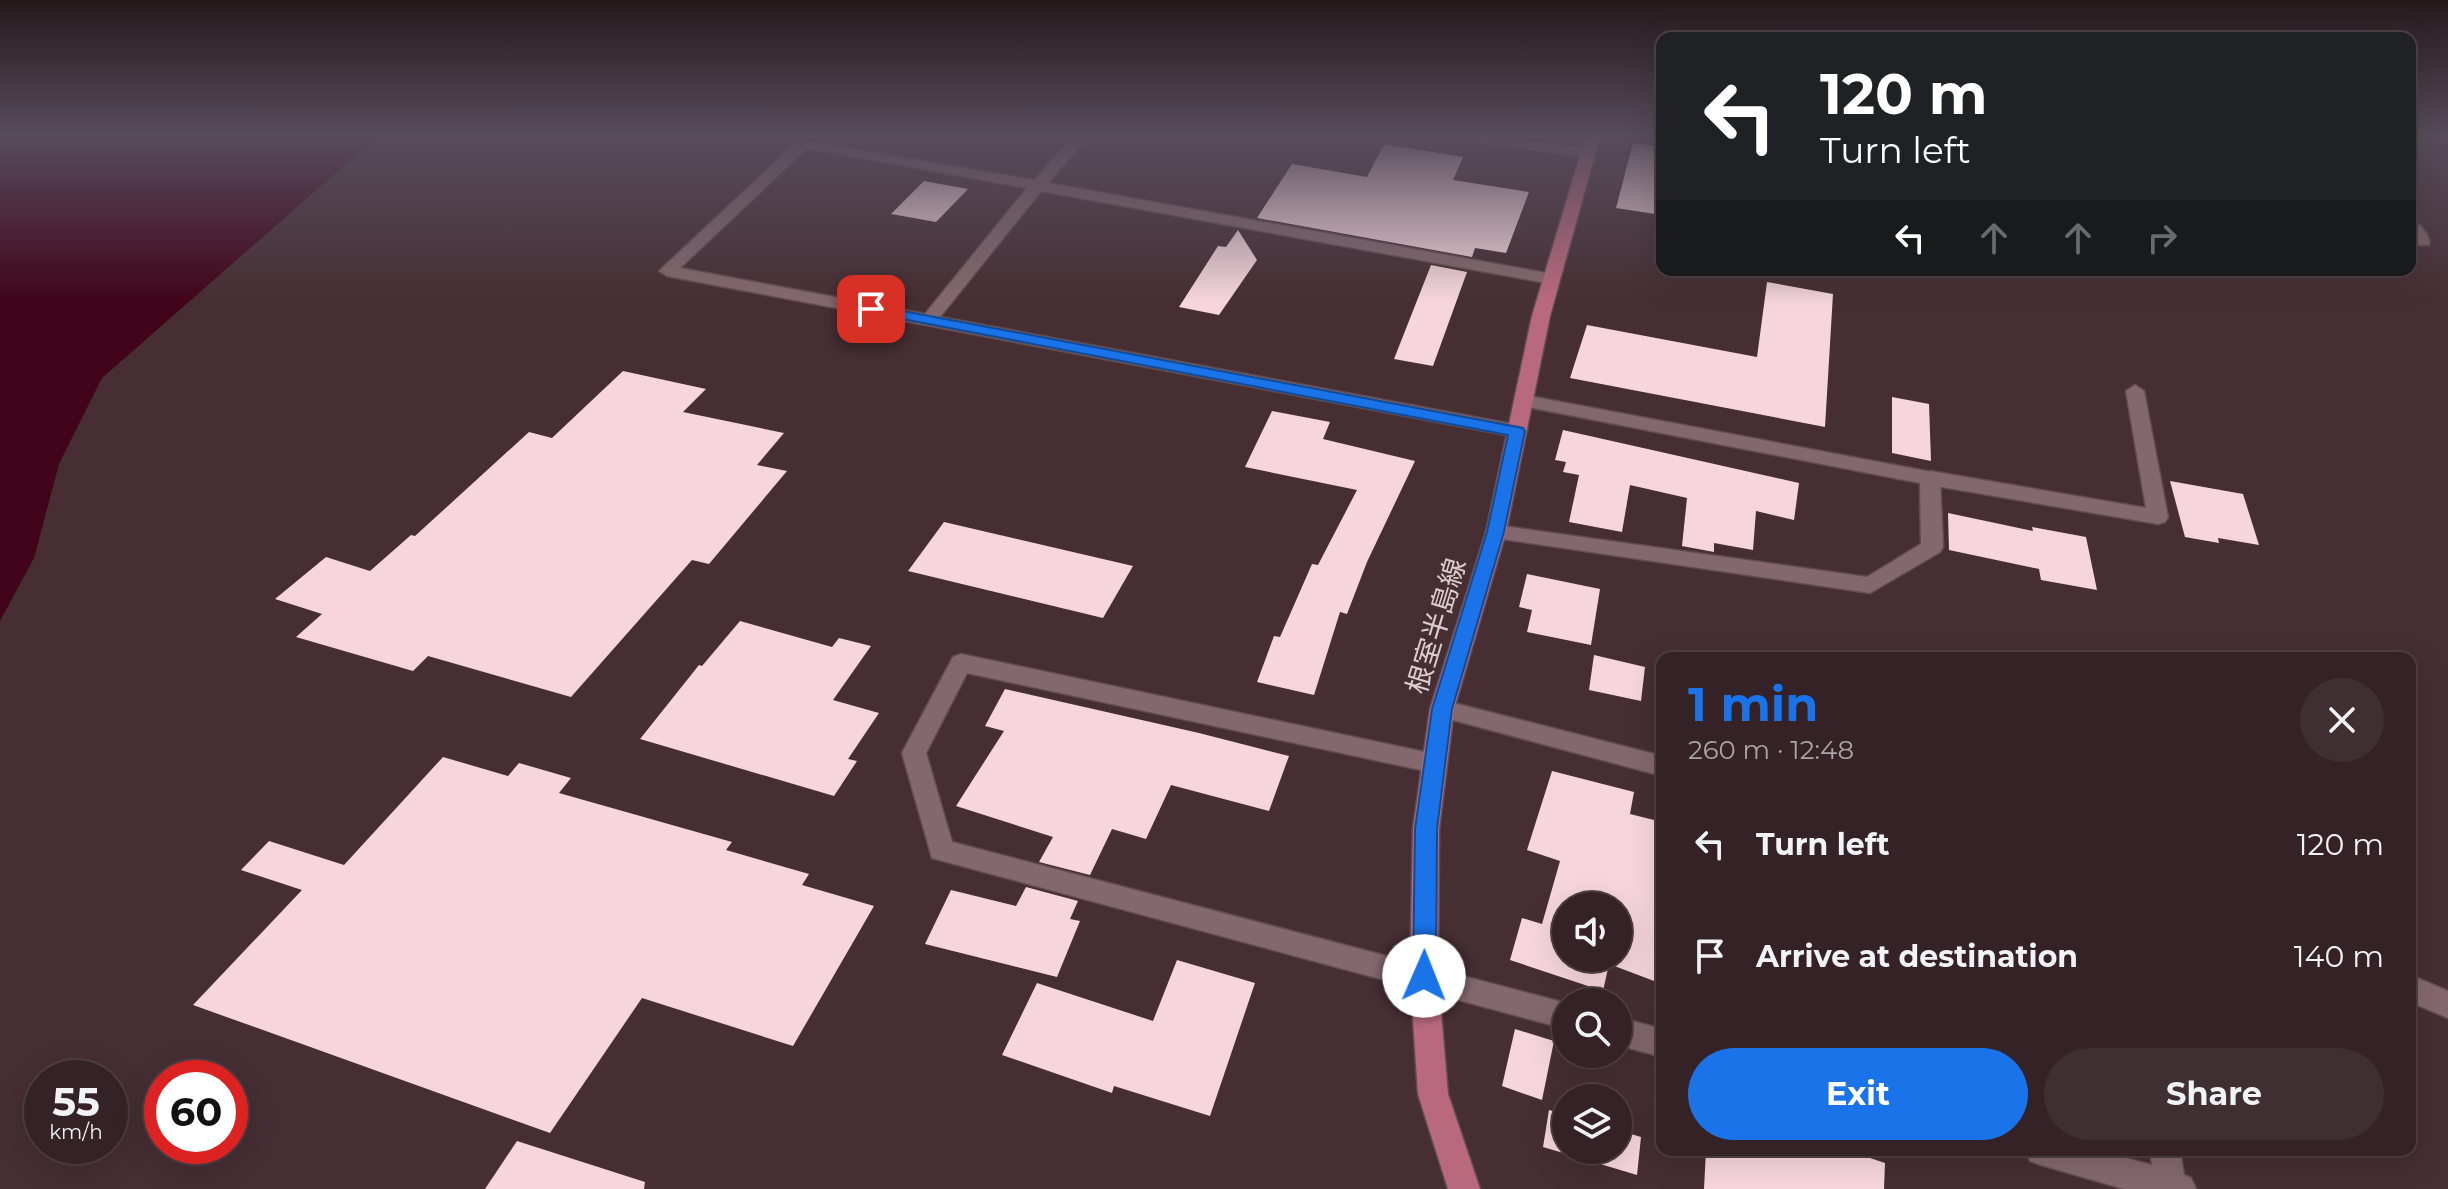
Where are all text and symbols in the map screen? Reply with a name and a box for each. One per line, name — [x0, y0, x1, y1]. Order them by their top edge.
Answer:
text: 120 m — [1820, 60, 1988, 128]
icon: left — [1688, 64, 1792, 168]
text: Turn left — [1820, 128, 1971, 172]
icon: left — [1888, 216, 1932, 260]
icon: ahead — [1972, 216, 2016, 260]
icon: ahead — [2056, 216, 2100, 260]
icon: right — [2140, 216, 2184, 260]
pin — [837, 275, 905, 343]
icon: arrive — [849, 287, 893, 331]
street label: 根室半島線 — [1399, 554, 1473, 698]
text: 1 min — [1688, 675, 1818, 733]
button: close — [2300, 678, 2384, 762]
text: 260 m · 12:48 — [1688, 734, 1854, 766]
icon: left — [1688, 822, 1732, 866]
text: Turn left — [1756, 826, 1889, 863]
text: 120 m — [2297, 826, 2384, 863]
map controls — [1552, 892, 1632, 1164]
button: sound — [1552, 892, 1632, 972]
position arrow — [1382, 934, 1466, 1018]
icon: arrive — [1688, 934, 1732, 978]
text: Arrive at destination — [1756, 938, 2078, 975]
text: 140 m — [2294, 938, 2384, 975]
button: search — [1552, 988, 1632, 1068]
button: Exit — [1688, 1048, 2028, 1140]
button: Share — [2044, 1048, 2384, 1140]
speed limit sign: 60 — [144, 1060, 248, 1164]
text: 55 — [52, 1077, 100, 1126]
button: layers — [1552, 1084, 1632, 1164]
text: km/h — [49, 1120, 103, 1144]

